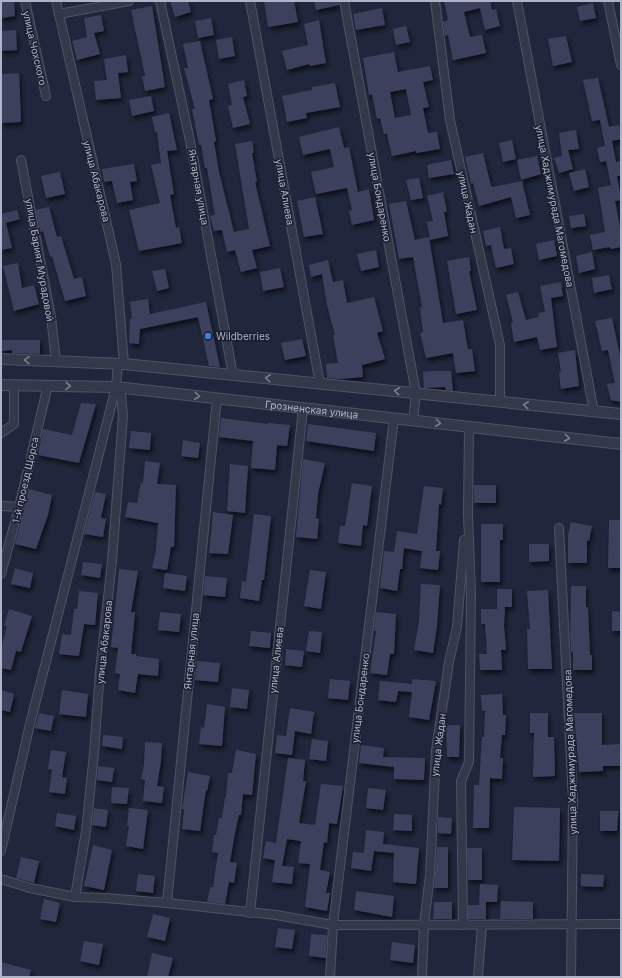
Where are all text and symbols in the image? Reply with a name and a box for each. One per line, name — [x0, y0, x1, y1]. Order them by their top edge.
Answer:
street label: улица Чохского — [21, 9, 49, 87]
street label: улица Хаджимурада Магомедова — [533, 124, 577, 288]
street label: улица Абакарова — [81, 139, 113, 223]
street label: Янтарная улица — [186, 148, 212, 226]
street label: улица Бондаренко — [366, 151, 394, 243]
street label: улица Алиева — [273, 158, 297, 226]
street label: улица Жадан — [456, 170, 481, 234]
street label: улица Барият Мурадовой — [23, 198, 57, 323]
place label: Wildberries — [216, 330, 270, 342]
marker: Wildberries — [203, 331, 213, 341]
one-way arrow — [24, 356, 30, 364]
one-way arrow — [265, 374, 271, 383]
one-way arrow — [65, 382, 71, 390]
one-way arrow — [394, 387, 400, 396]
one-way arrow — [194, 391, 201, 400]
street label: Грозненская улица — [265, 398, 359, 420]
one-way arrow — [523, 400, 530, 409]
one-way arrow — [435, 419, 441, 428]
one-way arrow — [564, 433, 570, 442]
street label: 1-й проезд Щорса — [9, 436, 41, 524]
street label: улица Абакарова — [94, 600, 114, 684]
street label: Янтарная улица — [181, 612, 201, 690]
street label: улица Алиева — [267, 626, 285, 694]
street label: улица Бондаренко — [349, 652, 371, 744]
street label: улица Хаджимурада Магомедова — [561, 669, 579, 835]
street label: улица Жадан — [428, 713, 448, 777]

